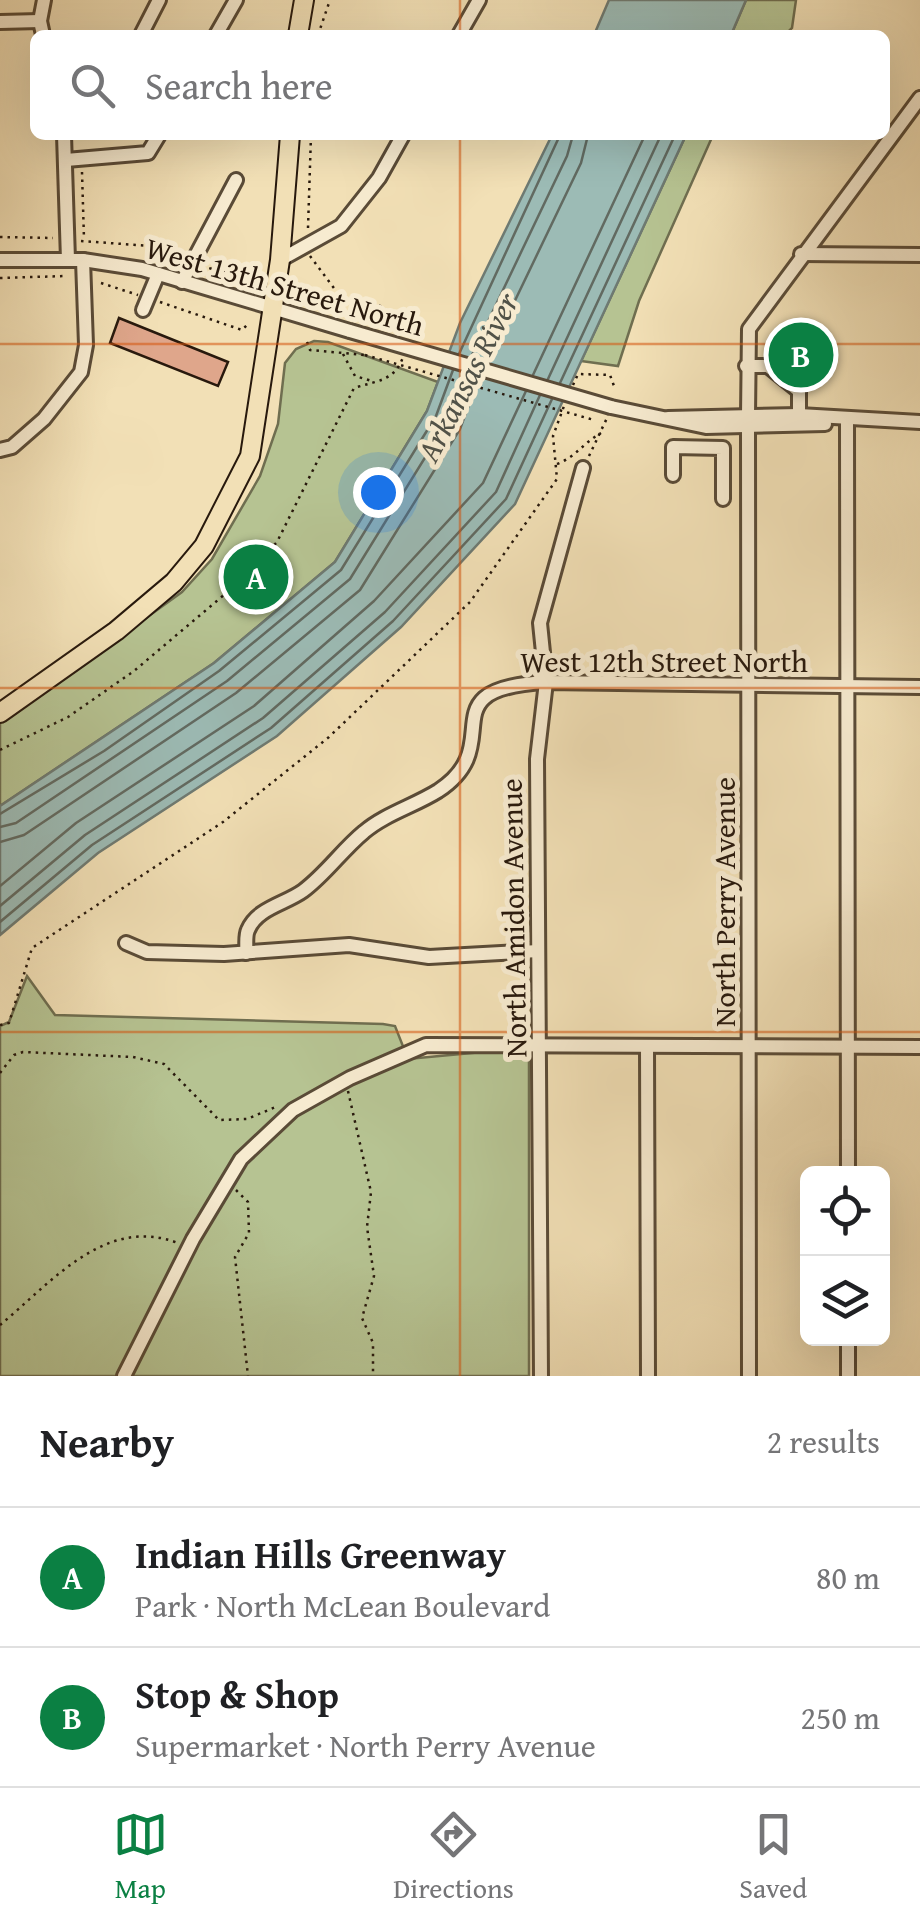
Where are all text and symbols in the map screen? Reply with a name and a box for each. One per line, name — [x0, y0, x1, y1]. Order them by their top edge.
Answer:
search box — [30, 30, 890, 140]
text: Search here — [145, 57, 333, 113]
icon: search — [65, 58, 120, 113]
street label: West 13th Street North — [141, 225, 429, 347]
water label: Arkansas River — [404, 283, 530, 471]
pin: B — [768, 318, 834, 392]
your location — [353, 467, 404, 518]
pin: A — [224, 540, 288, 614]
street label: West 12th Street North — [520, 639, 808, 683]
street label: North Perry Avenue — [702, 777, 746, 1027]
street label: North Amidon Avenue — [489, 778, 537, 1058]
map controls — [800, 1166, 890, 1346]
button: locate — [800, 1166, 890, 1256]
button: layers — [800, 1256, 890, 1346]
text: Nearby — [40, 1411, 174, 1472]
text: 2 results — [767, 1418, 880, 1465]
text: Indian Hills Greenway — [135, 1526, 506, 1582]
text: A — [62, 1554, 83, 1601]
text: 80 m — [816, 1554, 880, 1601]
text: Park · North McLean Boulevard — [135, 1582, 550, 1629]
text: Stop & Shop — [135, 1666, 339, 1722]
text: B — [63, 1694, 82, 1741]
text: 250 m — [801, 1694, 880, 1741]
text: Supermarket · North Perry Avenue — [135, 1722, 596, 1769]
tab: Map — [113, 1807, 168, 1908]
tab: Directions — [393, 1807, 514, 1908]
tab: Saved — [739, 1807, 807, 1908]

